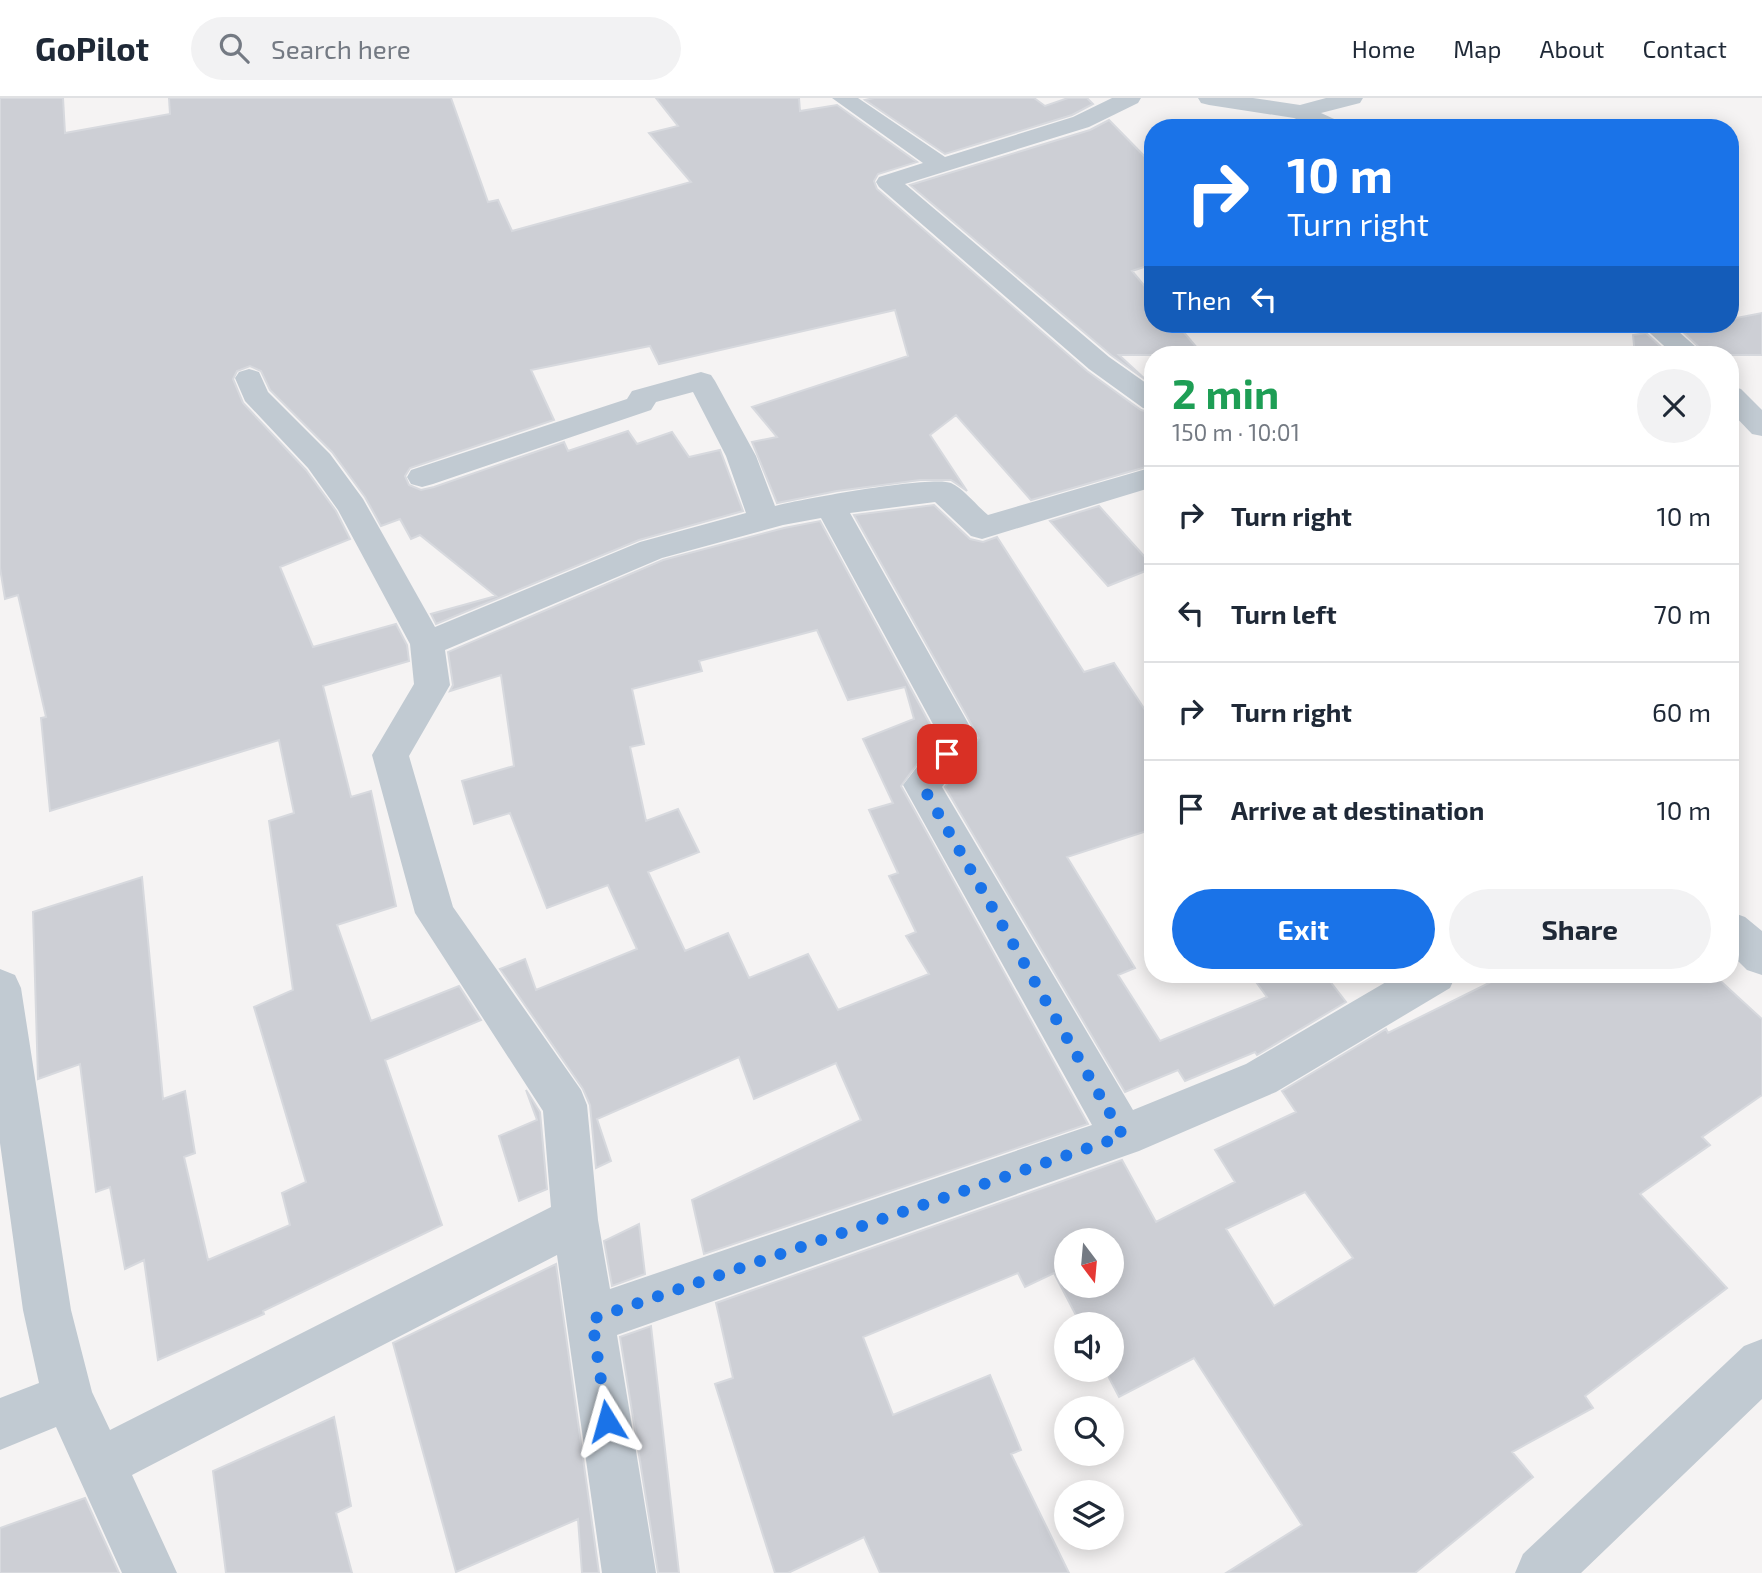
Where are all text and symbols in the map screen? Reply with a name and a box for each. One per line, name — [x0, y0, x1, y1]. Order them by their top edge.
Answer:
search box — [191, 17, 681, 80]
text: GoPilot — [35, 28, 149, 68]
icon: search — [215, 29, 253, 67]
text: Search here — [271, 33, 411, 64]
text: Home — [1352, 34, 1415, 63]
text: Map — [1453, 34, 1501, 63]
text: About — [1539, 34, 1605, 63]
text: Contact — [1643, 34, 1727, 63]
text: 10 m — [1287, 144, 1393, 203]
icon: right — [1172, 147, 1263, 238]
text: Turn right — [1287, 204, 1429, 242]
icon: left — [1245, 280, 1283, 318]
text: Then — [1172, 284, 1231, 315]
text: 2 min — [1172, 367, 1279, 417]
button: close — [1637, 369, 1711, 443]
text: 150 m · 10:01 — [1172, 418, 1300, 446]
icon: right — [1172, 496, 1210, 534]
text: Turn right — [1231, 500, 1352, 531]
text: 10 m — [1656, 500, 1711, 531]
icon: left — [1172, 594, 1210, 632]
text: Turn left — [1231, 598, 1337, 629]
text: 70 m — [1653, 598, 1711, 629]
icon: right — [1172, 692, 1210, 730]
text: Turn right — [1231, 696, 1352, 727]
text: 60 m — [1652, 696, 1711, 727]
pin — [917, 724, 977, 784]
icon: arrive — [928, 735, 966, 773]
icon: arrive — [1172, 790, 1210, 828]
text: Arrive at destination — [1231, 794, 1484, 825]
text: 10 m — [1656, 794, 1711, 825]
button: Exit — [1172, 889, 1435, 969]
button: Share — [1449, 889, 1711, 969]
north arrow — [1054, 1228, 1124, 1298]
map controls — [1054, 1228, 1124, 1550]
button: sound — [1054, 1312, 1124, 1382]
position arrow — [570, 1384, 644, 1458]
button: search — [1054, 1396, 1124, 1466]
button: layers — [1054, 1480, 1124, 1550]

